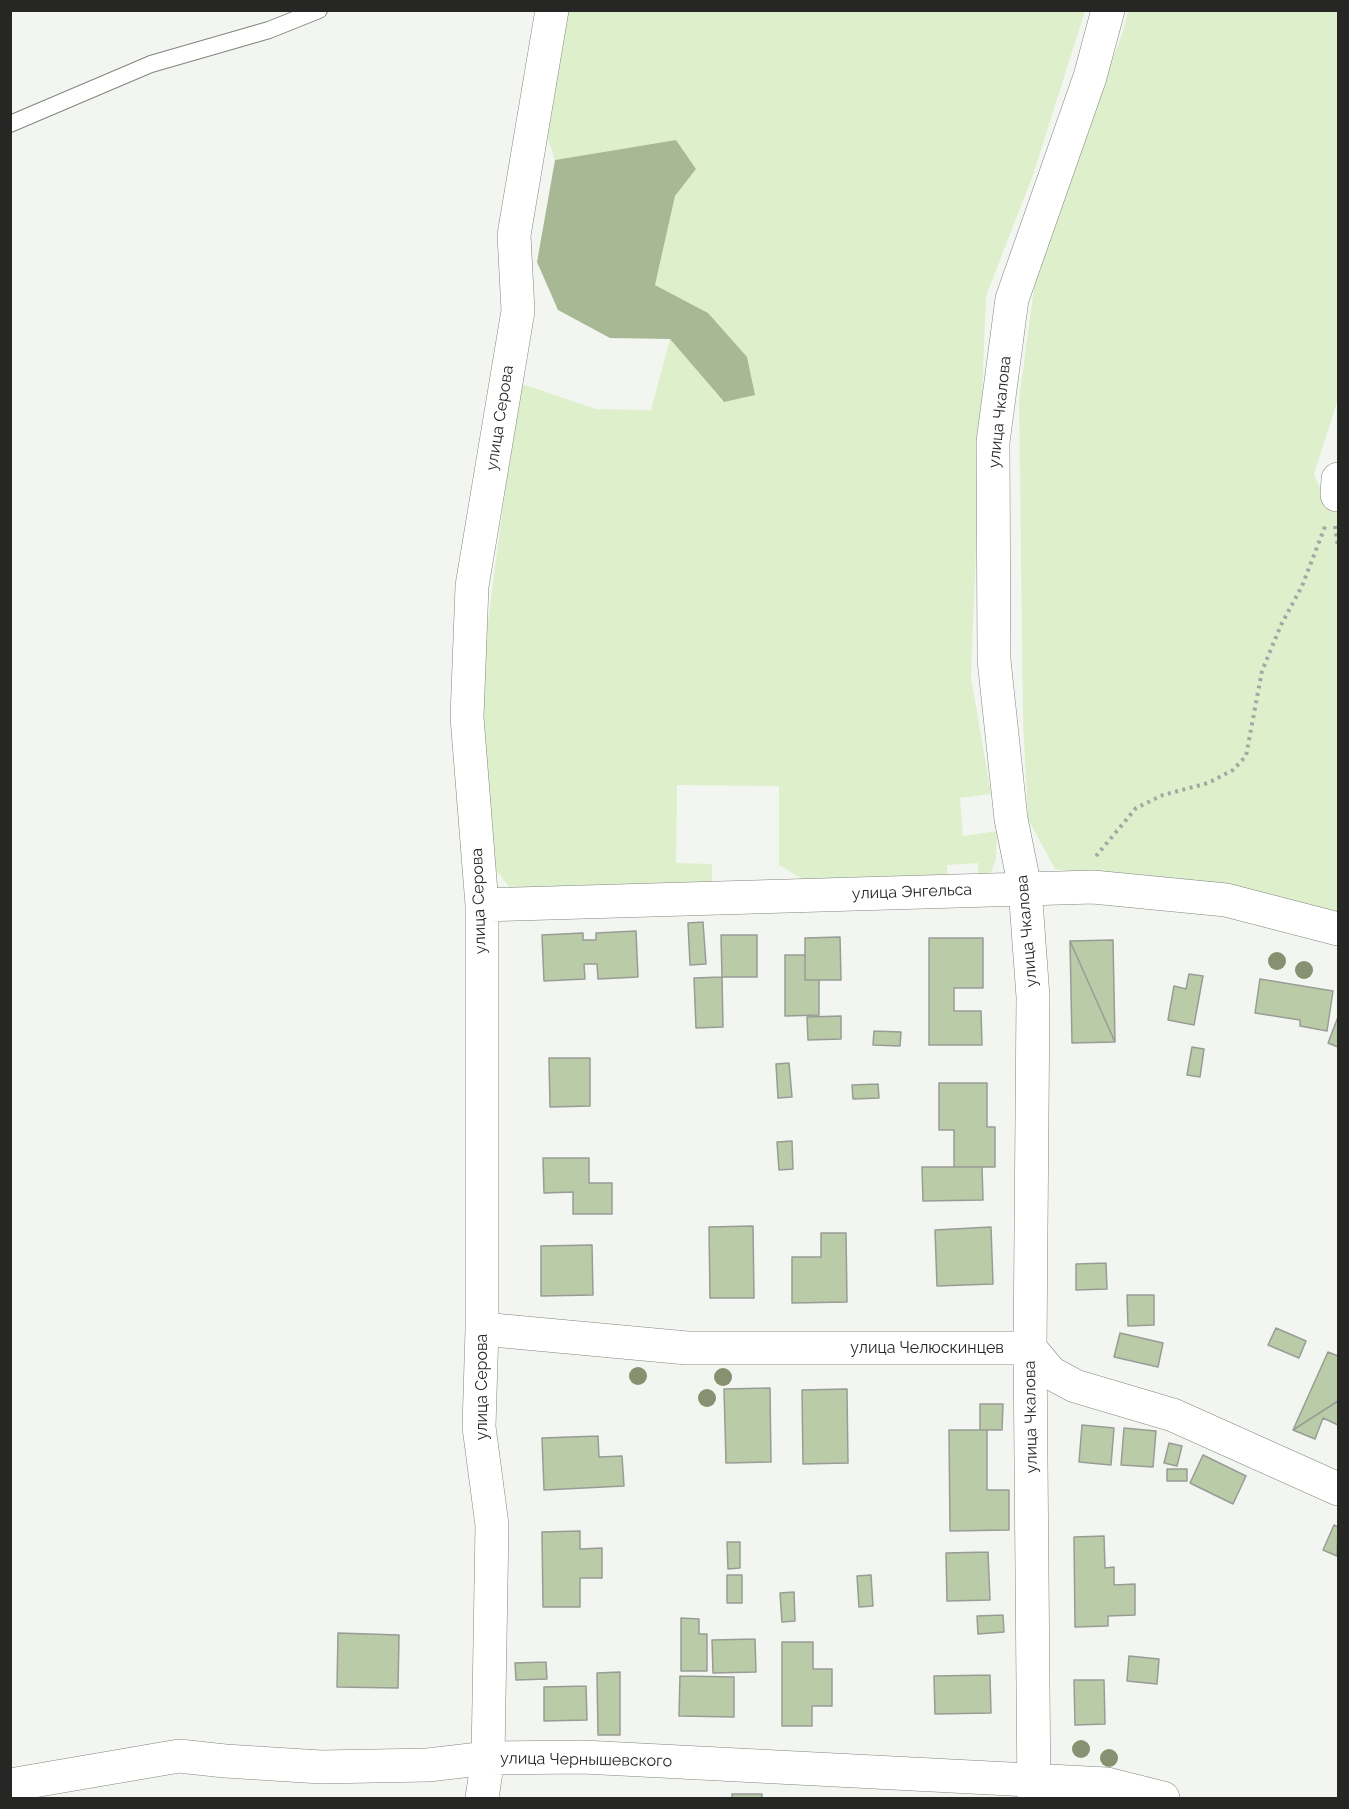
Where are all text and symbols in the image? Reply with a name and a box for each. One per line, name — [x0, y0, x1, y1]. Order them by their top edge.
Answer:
street label: улица Чкалова — [985, 355, 1015, 469]
street label: улица Серова — [482, 364, 518, 472]
street label: улица Серова — [468, 848, 490, 954]
street label: улица Чкалова — [1013, 874, 1041, 988]
street label: улица Энгельса — [852, 880, 972, 904]
street label: улица Серова — [472, 1334, 492, 1440]
street label: улица Челюскинцев — [850, 1338, 1004, 1358]
street label: улица Чкалова — [1020, 1361, 1042, 1473]
street label: улица Чернышевского — [500, 1749, 672, 1771]

